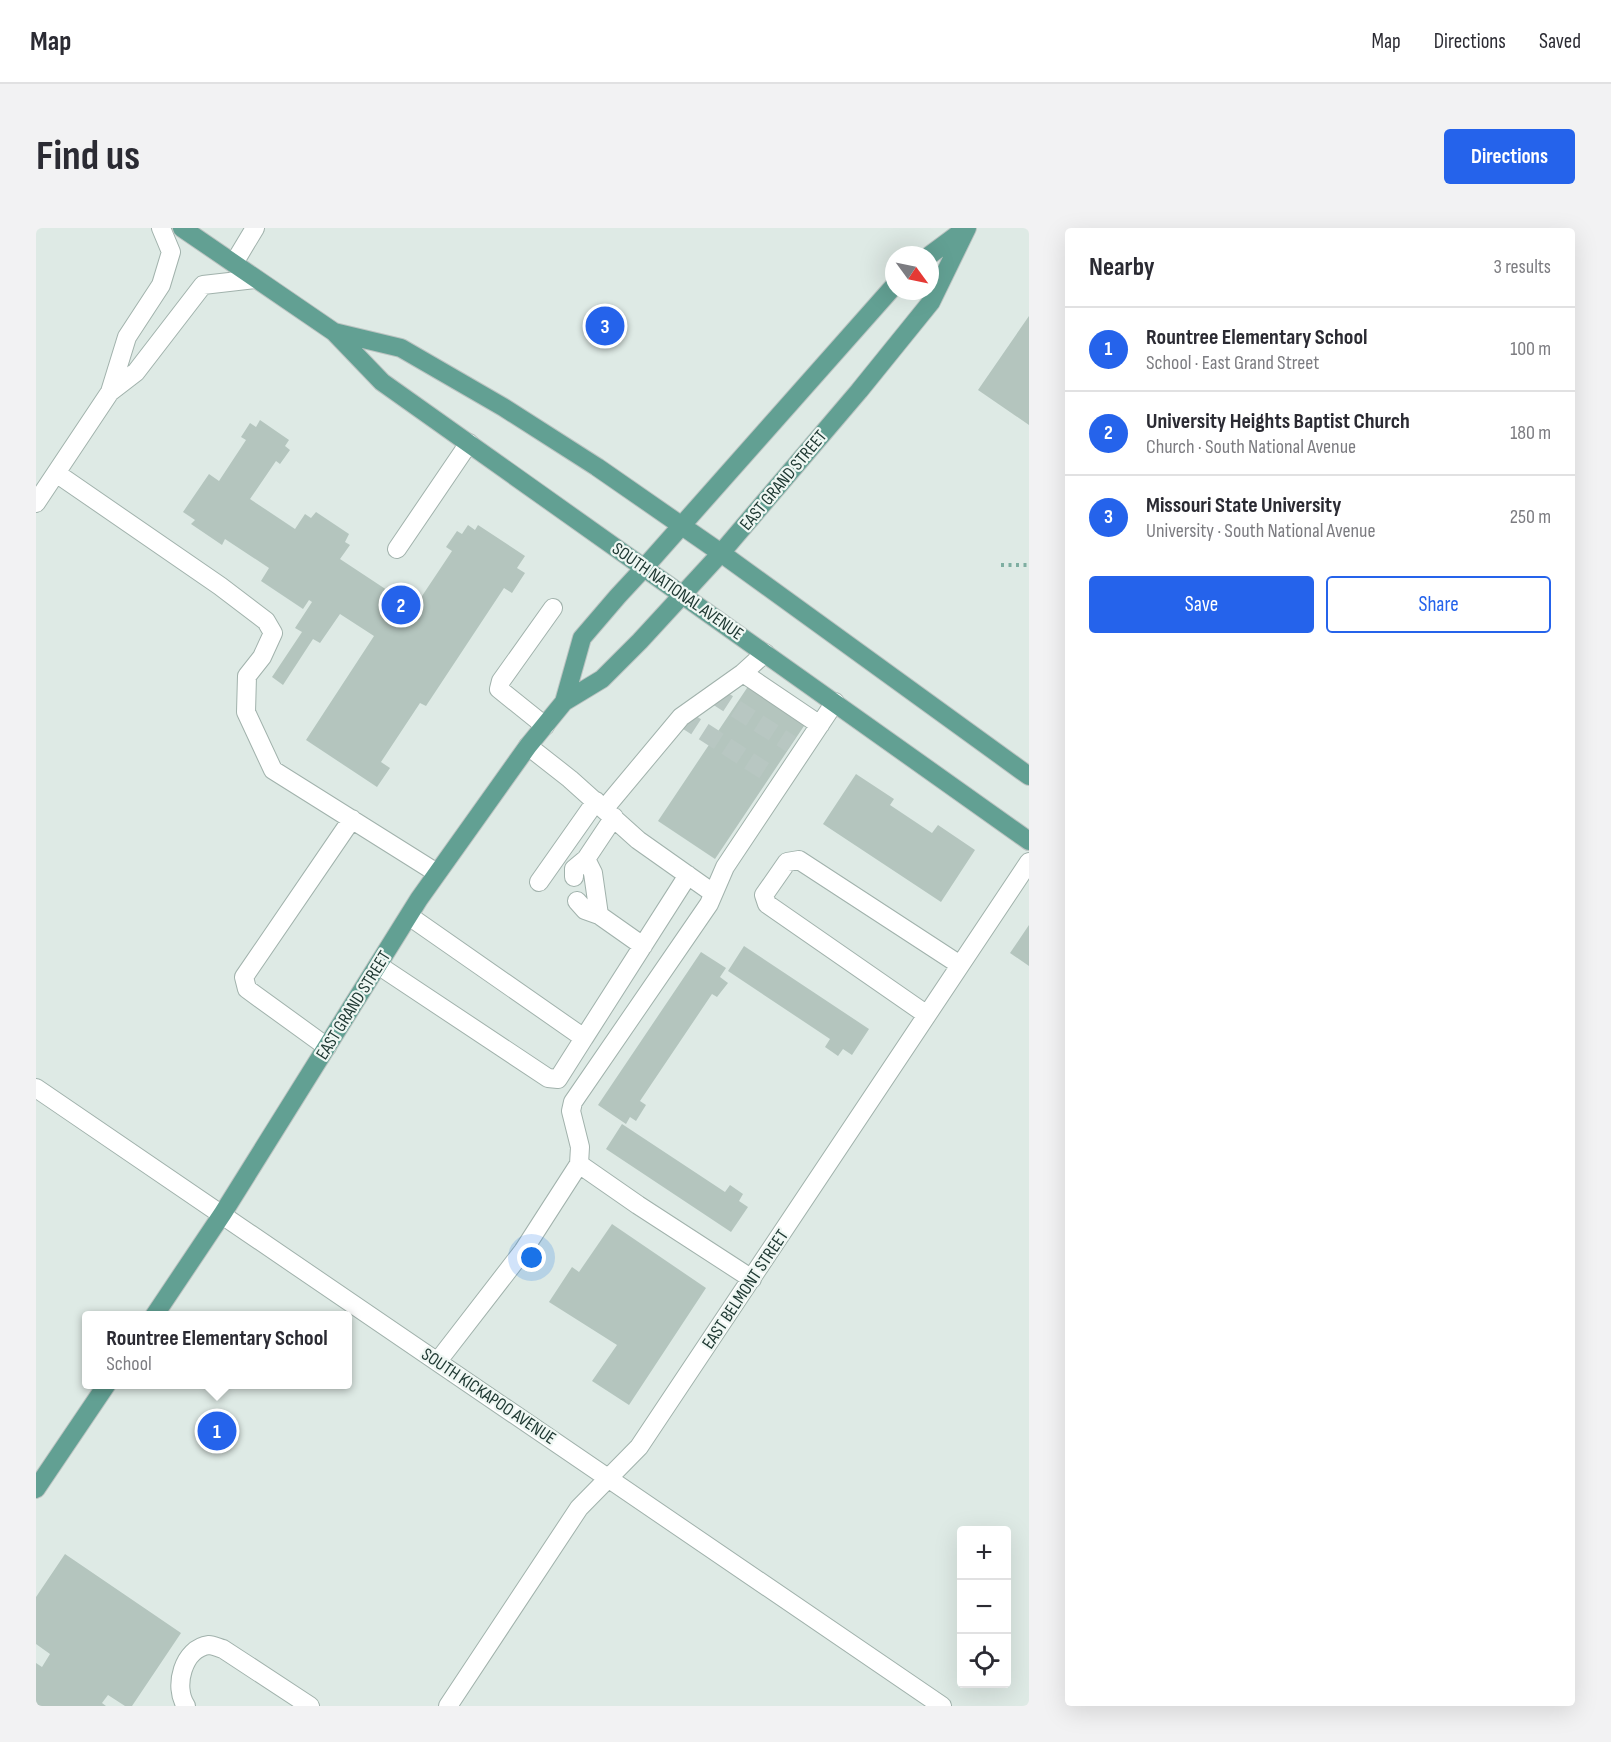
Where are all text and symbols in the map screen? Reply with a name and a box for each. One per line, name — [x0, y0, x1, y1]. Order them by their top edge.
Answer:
text: Map — [30, 25, 71, 58]
text: Map — [1371, 29, 1401, 54]
text: Directions — [1434, 29, 1506, 54]
text: Saved — [1539, 29, 1581, 54]
button: Directions — [1444, 129, 1575, 184]
text: Find us — [36, 131, 140, 182]
north arrow — [885, 246, 939, 300]
text: Nearby — [1089, 252, 1155, 283]
text: 3 results — [1494, 255, 1551, 279]
pin: 3 — [586, 304, 624, 348]
text: Rountree Elementary School — [1146, 324, 1368, 351]
text: 1 — [1105, 337, 1112, 361]
text: 100 m — [1510, 337, 1551, 361]
text: School · East Grand Street — [1146, 351, 1319, 375]
text: University Heights Baptist Church — [1146, 408, 1410, 435]
text: 2 — [1104, 421, 1113, 445]
text: 180 m — [1510, 421, 1551, 445]
street label: EAST GRAND STREET — [736, 426, 831, 535]
text: Church · South National Avenue — [1146, 435, 1356, 459]
text: Missouri State University — [1146, 492, 1341, 519]
text: 3 — [1104, 505, 1113, 529]
text: 250 m — [1510, 505, 1551, 529]
text: University · South National Avenue — [1146, 519, 1375, 543]
street label: SOUTH NATIONAL AVENUE — [608, 538, 747, 645]
button: Save — [1089, 576, 1314, 633]
button: Share — [1326, 576, 1551, 633]
pin: 2 — [382, 582, 421, 628]
street label: EAST GRAND STREET — [312, 947, 395, 1063]
street label: EAST BELMONT STREET — [698, 1226, 793, 1353]
your location — [517, 1243, 546, 1272]
popup — [82, 1311, 352, 1389]
text: Rountree Elementary School — [106, 1325, 328, 1352]
street label: SOUTH KICKAPOO AVENUE — [418, 1344, 560, 1449]
text: School — [106, 1352, 152, 1376]
pin: 1 — [198, 1408, 237, 1454]
map controls — [957, 1526, 1011, 1688]
button: + — [957, 1526, 1011, 1580]
button: − — [957, 1580, 1011, 1634]
button: locate — [957, 1634, 1011, 1688]

